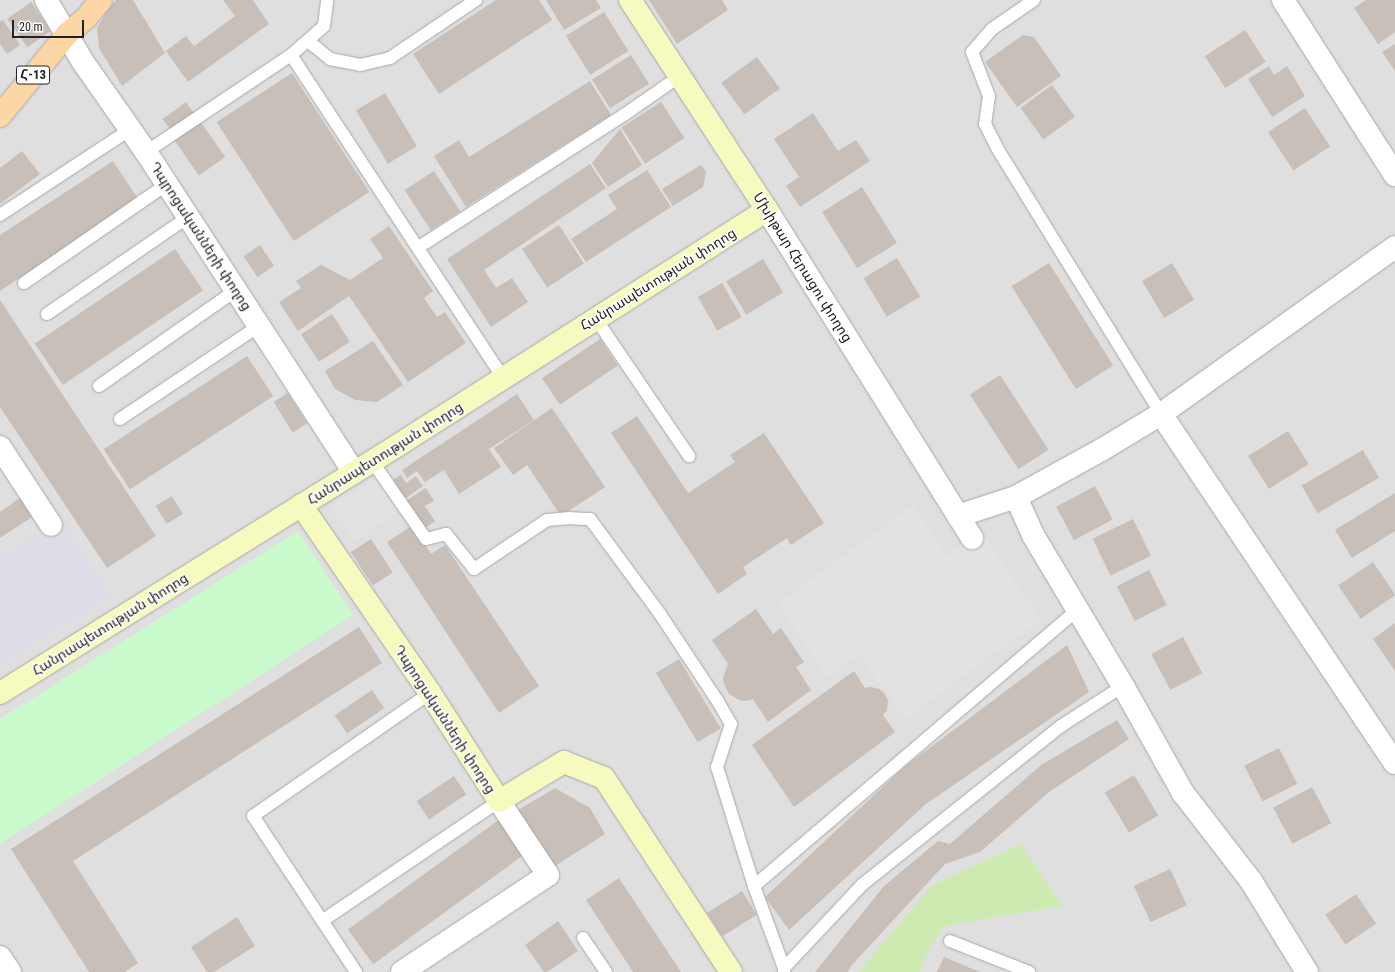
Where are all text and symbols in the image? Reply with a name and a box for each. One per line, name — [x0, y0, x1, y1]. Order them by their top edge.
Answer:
scale bar — [14, 12, 86, 38]
text: 20 m — [19, 20, 43, 34]
road number: Հ-13 — [15, 64, 51, 86]
street label: Դպրոցականների փողոց — [147, 158, 255, 314]
street label: Մխիթար Հերացու փողոց — [750, 189, 856, 345]
street label: Հանրապետության փողոց — [577, 224, 739, 334]
street label: Հանրապետության փողոց — [304, 398, 466, 508]
street label: Հանրապետության փողոց — [29, 569, 191, 679]
street label: Դպրոցականների փողոց — [391, 641, 499, 797]

